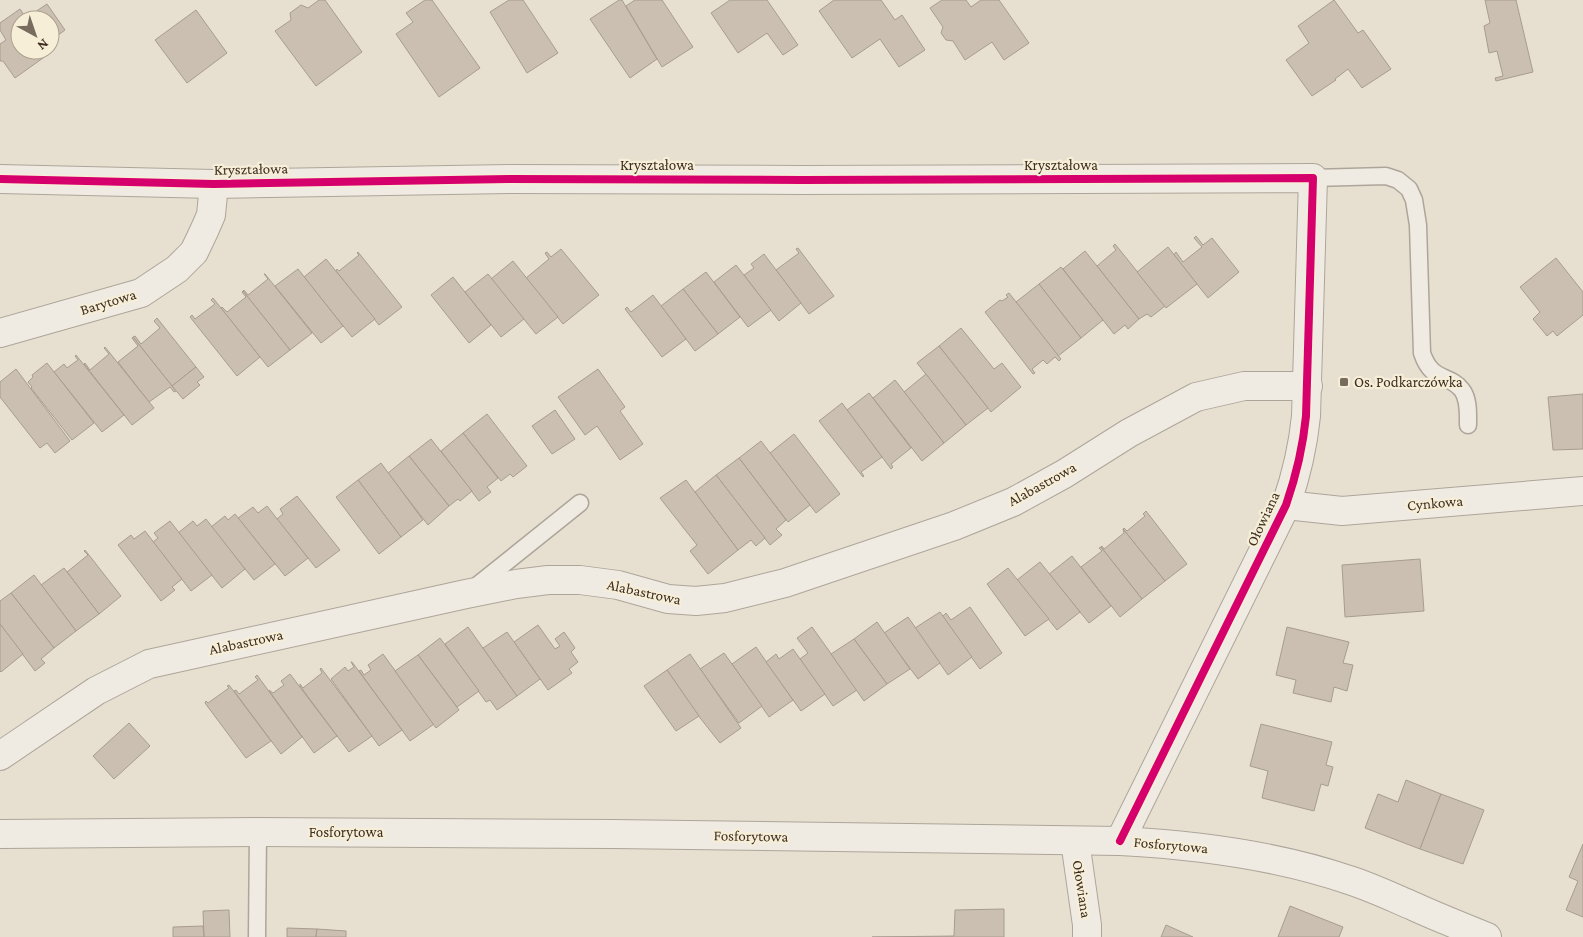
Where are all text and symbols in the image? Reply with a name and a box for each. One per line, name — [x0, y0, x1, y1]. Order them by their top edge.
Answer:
north arrow — [10, 10, 60, 60]
text: N — [34, 36, 52, 54]
street label: Kryształowa — [620, 157, 694, 174]
street label: Kryształowa — [1024, 157, 1098, 174]
street label: Kryształowa — [214, 160, 288, 179]
street label: Barytowa — [78, 286, 138, 319]
place label: Os. Podkarczówka — [1354, 374, 1463, 390]
marker: Os. Podkarczówka — [1338, 376, 1350, 388]
street label: Alabastrowa — [1005, 459, 1079, 509]
street label: Ołowiana — [1243, 489, 1283, 549]
street label: Cynkowa — [1406, 493, 1464, 514]
street label: Alabastrowa — [606, 576, 682, 608]
street label: Alabastrowa — [208, 626, 284, 658]
street label: Fosforytowa — [309, 824, 383, 841]
street label: Fosforytowa — [714, 827, 789, 846]
street label: Fosforytowa — [1133, 834, 1209, 857]
street label: Ołowiana — [1070, 859, 1094, 919]

